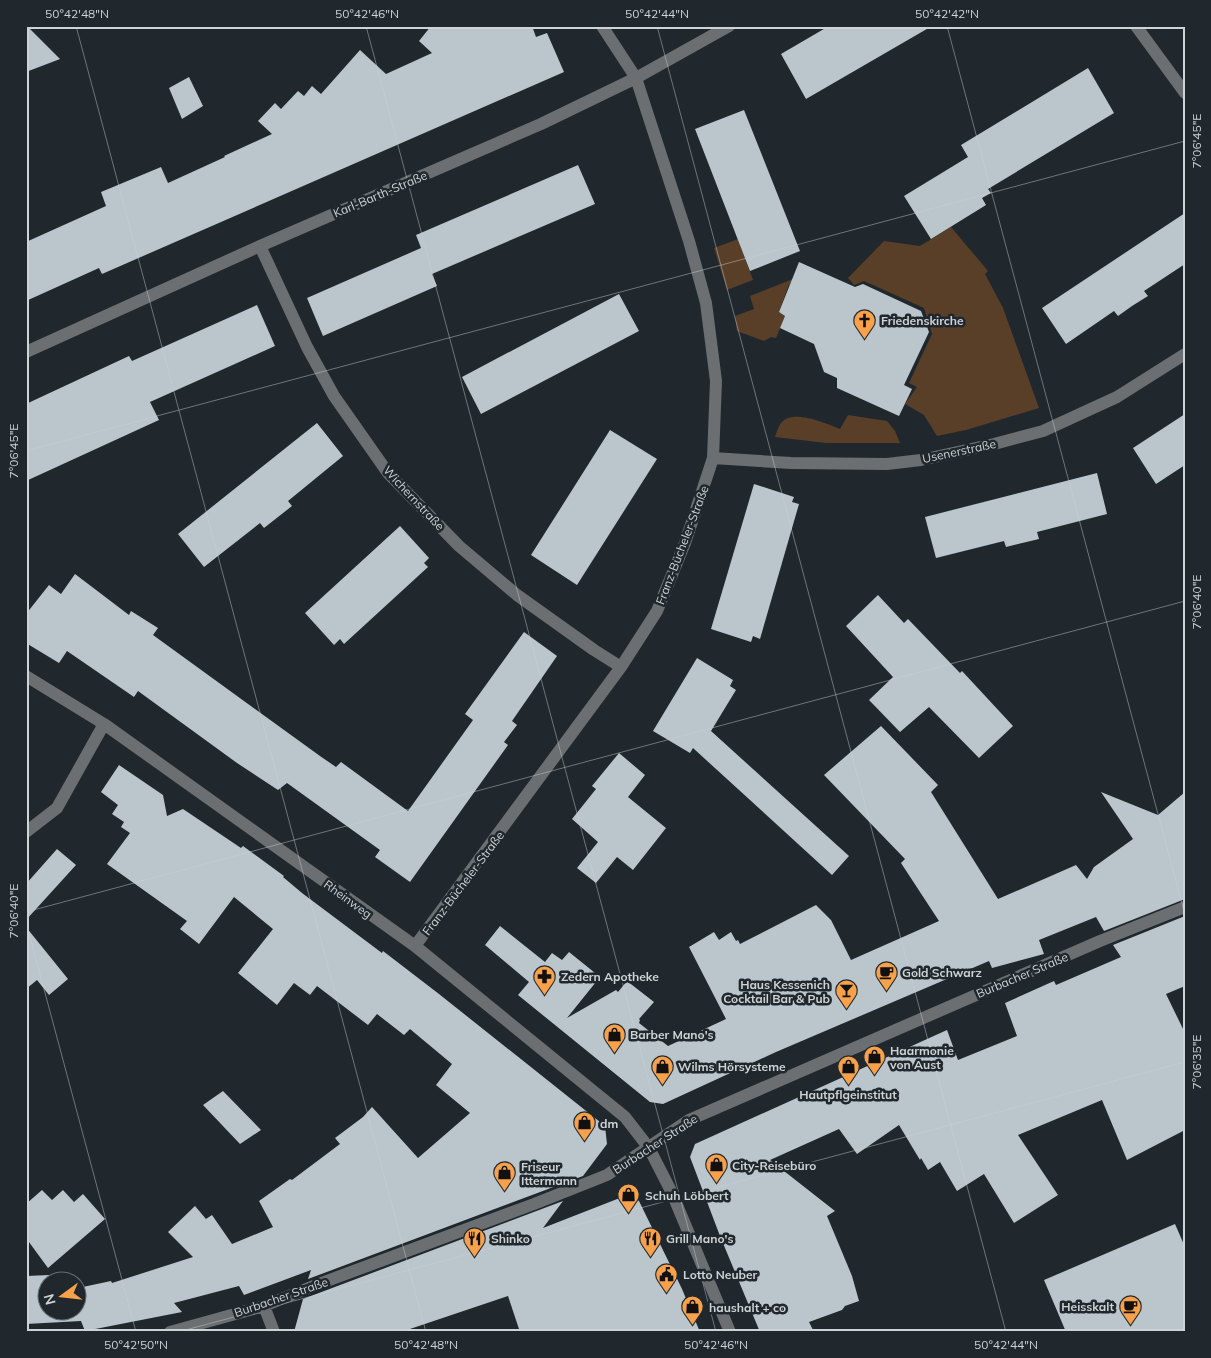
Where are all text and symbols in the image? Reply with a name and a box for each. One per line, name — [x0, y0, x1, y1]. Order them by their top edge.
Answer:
text: 50°42'48"N — [45, 6, 109, 21]
text: 50°42'46"N — [335, 6, 399, 21]
text: 50°42'44"N — [625, 6, 689, 21]
text: 50°42'42"N — [915, 6, 979, 21]
text: 7°06'45"E — [1189, 114, 1204, 168]
street label: Karl-Barth-Straße — [331, 167, 429, 221]
church icon: Friedenskirche — [853, 308, 877, 339]
place label: Friedenskirche — [881, 313, 964, 328]
text: 7°06'45"E — [6, 424, 21, 478]
street label: Usenerstraße — [921, 436, 997, 466]
street label: Wichernstraße — [380, 463, 448, 533]
street label: Franz-Bücheler-Straße — [652, 483, 712, 607]
text: 7°06'40"E — [1189, 575, 1204, 629]
street label: Franz-Bücheler-Straße — [419, 828, 507, 938]
street label: Rheinweg — [321, 877, 375, 921]
text: 7°06'40"E — [6, 884, 21, 938]
street label: Burbacher Straße — [974, 949, 1070, 1001]
cafe icon: Gold Schwarz — [874, 960, 898, 991]
pharmacy icon: Zedern Apotheke — [533, 964, 557, 995]
place label: Gold Schwarz — [902, 965, 982, 980]
place label: Zedern Apotheke — [561, 969, 659, 984]
place label: Haus Kessenich Cocktail Bar & Pub — [723, 977, 830, 1006]
bar icon: Haus Kessenich Cocktail Bar & Pub — [834, 979, 858, 1010]
shop icon: Barber Mano's — [602, 1022, 626, 1053]
place label: Barber Mano's — [630, 1027, 714, 1042]
text: 7°06'35"E — [1189, 1035, 1204, 1089]
place label: Haarmonie von Aust — [889, 1043, 954, 1072]
shop icon: Haarmonie von Aust — [862, 1045, 886, 1076]
shop icon: Wilms Hörsysteme — [650, 1054, 674, 1085]
shop icon: Hautpflgeinstitut — [836, 1055, 860, 1086]
place label: Wilms Hörsysteme — [678, 1059, 786, 1074]
place label: Hautpflgeinstitut — [799, 1087, 897, 1102]
shop icon: dm — [572, 1111, 596, 1142]
street label: Burbacher Straße — [610, 1111, 700, 1177]
place label: dm — [600, 1116, 618, 1131]
shop icon: City-Reisebüro — [704, 1153, 728, 1184]
place label: City-Reisebüro — [732, 1158, 816, 1173]
place label: Friseur Ittermann — [521, 1159, 577, 1188]
shop icon: Friseur Ittermann — [493, 1161, 517, 1192]
shop icon: Schuh Löbbert — [617, 1183, 641, 1214]
place label: Schuh Löbbert — [645, 1188, 729, 1203]
restaurant icon: Shinko — [463, 1226, 487, 1257]
restaurant icon: Grill Mano's — [638, 1226, 662, 1257]
place label: Shinko — [491, 1231, 530, 1246]
place label: Grill Mano's — [666, 1231, 733, 1246]
public building icon: Lotto Neuber — [655, 1262, 679, 1293]
place label: Lotto Neuber — [683, 1267, 758, 1282]
north arrow — [38, 1270, 88, 1320]
street label: Burbacher Straße — [232, 1274, 330, 1320]
text: N — [39, 1292, 60, 1307]
cafe icon: Heisskalt — [1118, 1294, 1142, 1325]
shop icon: haushalt + co — [681, 1295, 705, 1326]
place label: Heisskalt — [1061, 1299, 1114, 1314]
place label: haushalt + co — [709, 1300, 786, 1315]
text: 50°42'50"N — [104, 1337, 168, 1352]
text: 50°42'48"N — [394, 1337, 458, 1352]
text: 50°42'46"N — [684, 1337, 748, 1352]
text: 50°42'44"N — [974, 1337, 1038, 1352]

